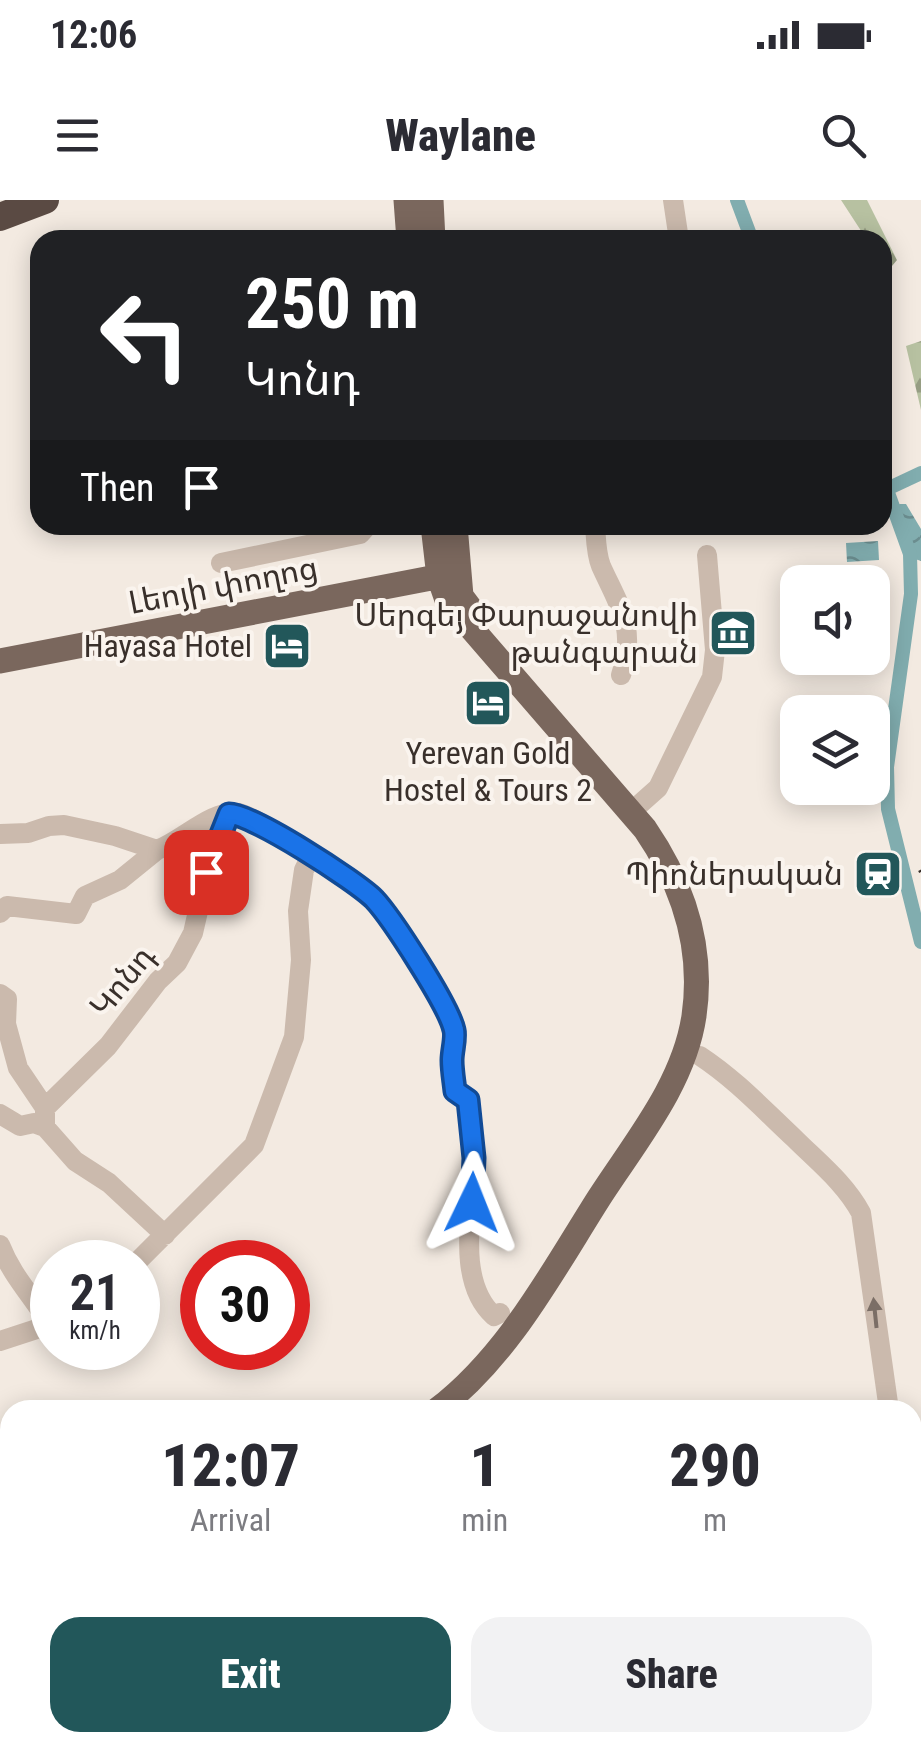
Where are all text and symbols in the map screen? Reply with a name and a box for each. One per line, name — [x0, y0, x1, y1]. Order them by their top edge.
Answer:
text: 12:06 — [50, 13, 137, 57]
icon: menu — [50, 108, 105, 163]
icon: search — [816, 108, 871, 163]
text: Waylane — [385, 109, 536, 162]
text: 250 m — [245, 263, 419, 345]
icon: left — [80, 270, 210, 400]
text: Կոնդ — [245, 353, 360, 406]
icon: arrive — [174, 460, 229, 515]
text: Then — [80, 466, 154, 510]
street label: Լեոյի փողոց — [125, 548, 321, 622]
map controls — [780, 565, 890, 805]
button: sound — [780, 565, 890, 675]
place label: Սերգեյ Փարաջանովի թանգարան — [354, 596, 698, 671]
museum icon: Սերգեյ Փարաջանովի թանգարան — [707, 607, 759, 659]
hotel icon: Hayasa Hotel — [261, 620, 313, 672]
place label: Hayasa Hotel — [84, 627, 252, 665]
hotel icon: Yerevan Gold Hostel & Tours 2 — [462, 677, 514, 729]
button: layers — [780, 695, 890, 805]
place label: Yerevan Gold Hostel & Tours 2 — [384, 734, 592, 809]
pin — [164, 830, 249, 915]
icon: arrive — [179, 845, 234, 900]
station icon: Պիոներական — [852, 848, 904, 900]
place label: Պիոներական — [625, 855, 843, 893]
street label: Կոնդ — [82, 937, 163, 1025]
position arrow — [420, 1151, 524, 1255]
speed limit sign: 30 — [180, 1240, 310, 1370]
text: 21 — [70, 1264, 120, 1322]
one-way arrow — [867, 1297, 883, 1329]
text: km/h — [69, 1316, 121, 1345]
text: 12:07 — [161, 1430, 300, 1501]
text: 1 — [469, 1430, 500, 1501]
text: 290 — [669, 1430, 761, 1501]
text: Arrival — [190, 1501, 271, 1539]
text: min — [461, 1501, 508, 1539]
text: m — [703, 1501, 727, 1539]
button: Exit — [50, 1617, 451, 1732]
button: Share — [471, 1617, 872, 1732]

